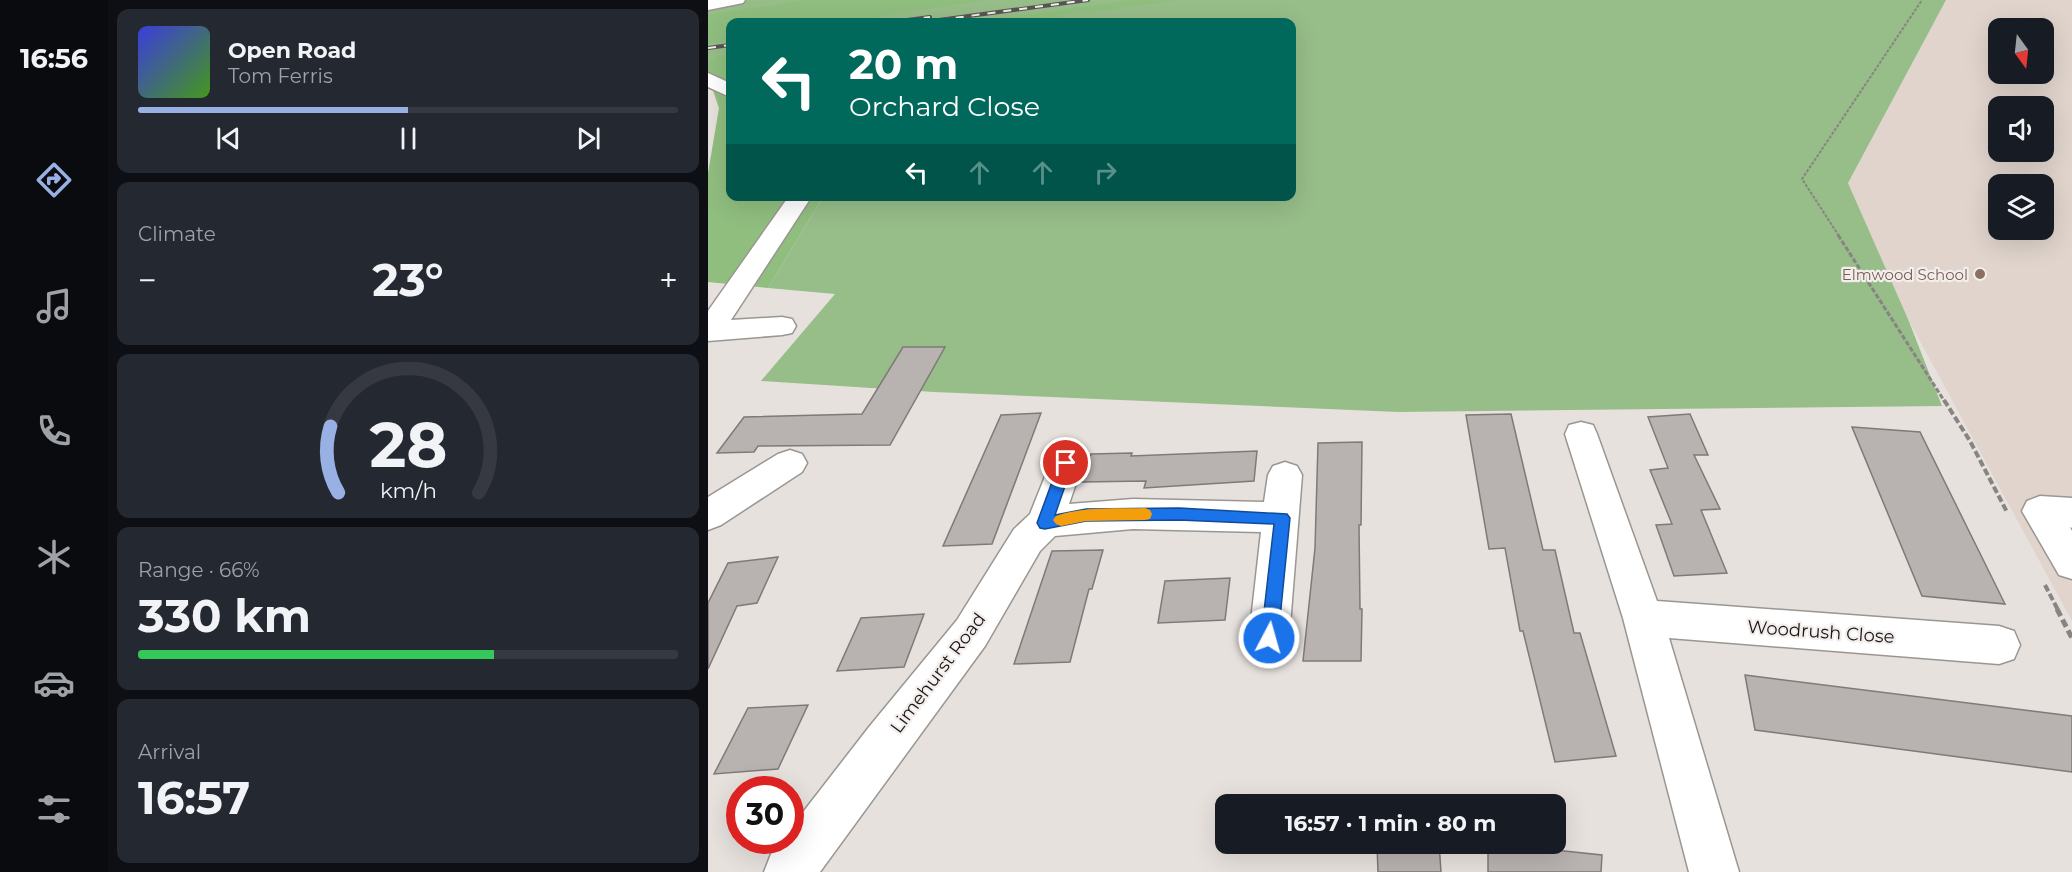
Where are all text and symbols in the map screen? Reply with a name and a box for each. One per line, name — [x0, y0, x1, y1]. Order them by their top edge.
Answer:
north arrow — [1988, 18, 2054, 84]
map controls — [1988, 18, 2054, 240]
text: Open Road — [228, 37, 356, 64]
text: 20 m — [849, 38, 958, 90]
text: 16:56 — [20, 42, 88, 75]
icon: left — [750, 42, 828, 120]
text: Tom Ferris — [228, 64, 333, 88]
text: Orchard Close — [849, 90, 1040, 123]
button: sound — [1988, 96, 2054, 162]
icon: previous — [212, 122, 245, 155]
icon: pause — [392, 122, 425, 155]
icon: next — [572, 122, 605, 155]
icon: left — [900, 156, 933, 189]
icon: ahead — [963, 156, 996, 189]
icon: ahead — [1026, 156, 1059, 189]
icon: right — [1089, 156, 1122, 189]
icon: directions — [33, 159, 75, 201]
button: layers — [1988, 174, 2054, 240]
text: Climate — [138, 222, 216, 246]
text: 23° — [372, 252, 444, 307]
text: − — [138, 260, 157, 300]
text: + — [659, 260, 678, 300]
place label: Elmwood School — [1842, 265, 1968, 284]
marker: Elmwood School — [1973, 267, 1987, 281]
icon: music — [33, 285, 75, 327]
text: 28 — [369, 407, 447, 483]
icon: phone — [33, 410, 75, 452]
pin — [1040, 437, 1091, 488]
icon: arrive — [1049, 446, 1082, 479]
text: km/h — [379, 477, 437, 503]
icon: climate — [33, 536, 75, 578]
text: Range · 66% — [138, 558, 260, 582]
text: 330 km — [138, 588, 311, 643]
position arrow — [1237, 606, 1301, 670]
street label: Limehurst Road — [886, 609, 990, 737]
street label: Woodrush Close — [1747, 616, 1895, 648]
icon: car — [33, 662, 75, 704]
text: Arrival — [138, 740, 201, 764]
text: 16:57 — [138, 770, 250, 825]
speed limit sign: 30 — [726, 776, 804, 854]
icon: filters — [33, 788, 75, 830]
text: 16:57 · 1 min · 80 m — [1285, 810, 1496, 837]

